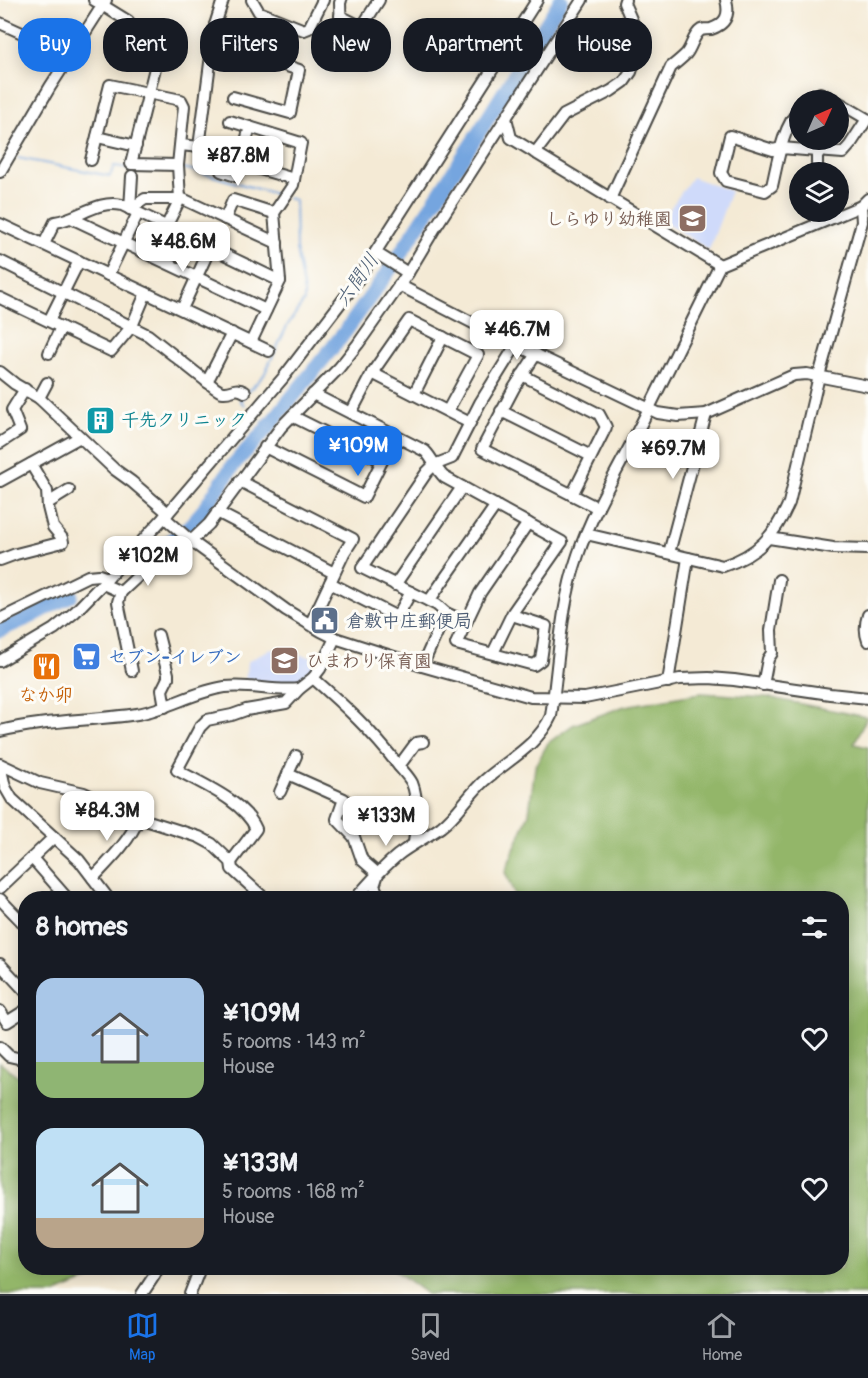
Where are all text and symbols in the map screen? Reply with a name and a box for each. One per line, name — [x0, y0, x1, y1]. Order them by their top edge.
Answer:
chip: Buy — [18, 18, 91, 72]
chip: Rent — [103, 18, 188, 72]
chip: Filters — [200, 18, 299, 72]
chip: New — [311, 18, 391, 72]
chip: Apartment — [403, 18, 543, 72]
chip: House — [555, 18, 652, 72]
north arrow — [789, 90, 849, 150]
map controls — [789, 90, 849, 222]
pin: ¥87.8M — [189, 136, 287, 187]
text: ¥87.8M — [206, 143, 270, 168]
button: layers — [789, 162, 849, 222]
school or university icon: しらゆり幼稚園 — [677, 203, 709, 235]
place label: しらゆり幼稚園 — [546, 208, 672, 231]
pin: ¥48.6M — [134, 222, 232, 273]
text: ¥48.6M — [150, 229, 216, 254]
water label: 六間川 — [330, 248, 384, 312]
pin: ¥46.7M — [468, 310, 566, 361]
text: ¥46.7M — [484, 317, 550, 342]
building icon: 千先クリニック — [84, 404, 116, 436]
place label: 千先クリニック — [121, 409, 247, 432]
pin: ¥109M — [316, 426, 400, 477]
pin: ¥69.7M — [624, 429, 722, 480]
text: ¥109M — [328, 433, 388, 458]
text: ¥69.7M — [640, 436, 706, 461]
pin: ¥102M — [106, 536, 190, 587]
text: ¥102M — [118, 543, 178, 568]
public building icon: 倉敷中庄郵便局 — [309, 605, 341, 637]
place label: 倉敷中庄郵便局 — [346, 610, 472, 633]
supermarket icon: セブン-イレブン — [71, 641, 103, 673]
school or university icon: ひまわり保育園 — [269, 645, 301, 677]
place label: セブン-イレブン — [108, 646, 242, 669]
restaurant icon: なか卯 — [30, 650, 62, 682]
place label: ひまわり保育園 — [306, 650, 432, 673]
place label: なか卯 — [19, 684, 73, 707]
pin: ¥84.3M — [58, 791, 156, 842]
pin: ¥133M — [344, 796, 428, 847]
text: ¥84.3M — [74, 798, 140, 823]
text: ¥133M — [357, 803, 415, 828]
text: 8 homes — [36, 911, 128, 943]
icon: filters — [798, 911, 831, 944]
text: ¥109M — [222, 997, 300, 1029]
icon: home — [84, 1002, 156, 1074]
icon: heart — [798, 1022, 831, 1055]
text: 5 rooms · 143 m² — [222, 1029, 366, 1054]
text: House — [222, 1054, 274, 1079]
text: ¥133M — [222, 1147, 298, 1179]
icon: home — [84, 1152, 156, 1224]
icon: heart — [798, 1172, 831, 1205]
text: 5 rooms · 168 m² — [222, 1179, 365, 1204]
text: House — [222, 1204, 274, 1229]
tab: Map — [126, 1309, 159, 1365]
tab: Saved — [410, 1309, 450, 1365]
tab: Home — [702, 1309, 742, 1365]

